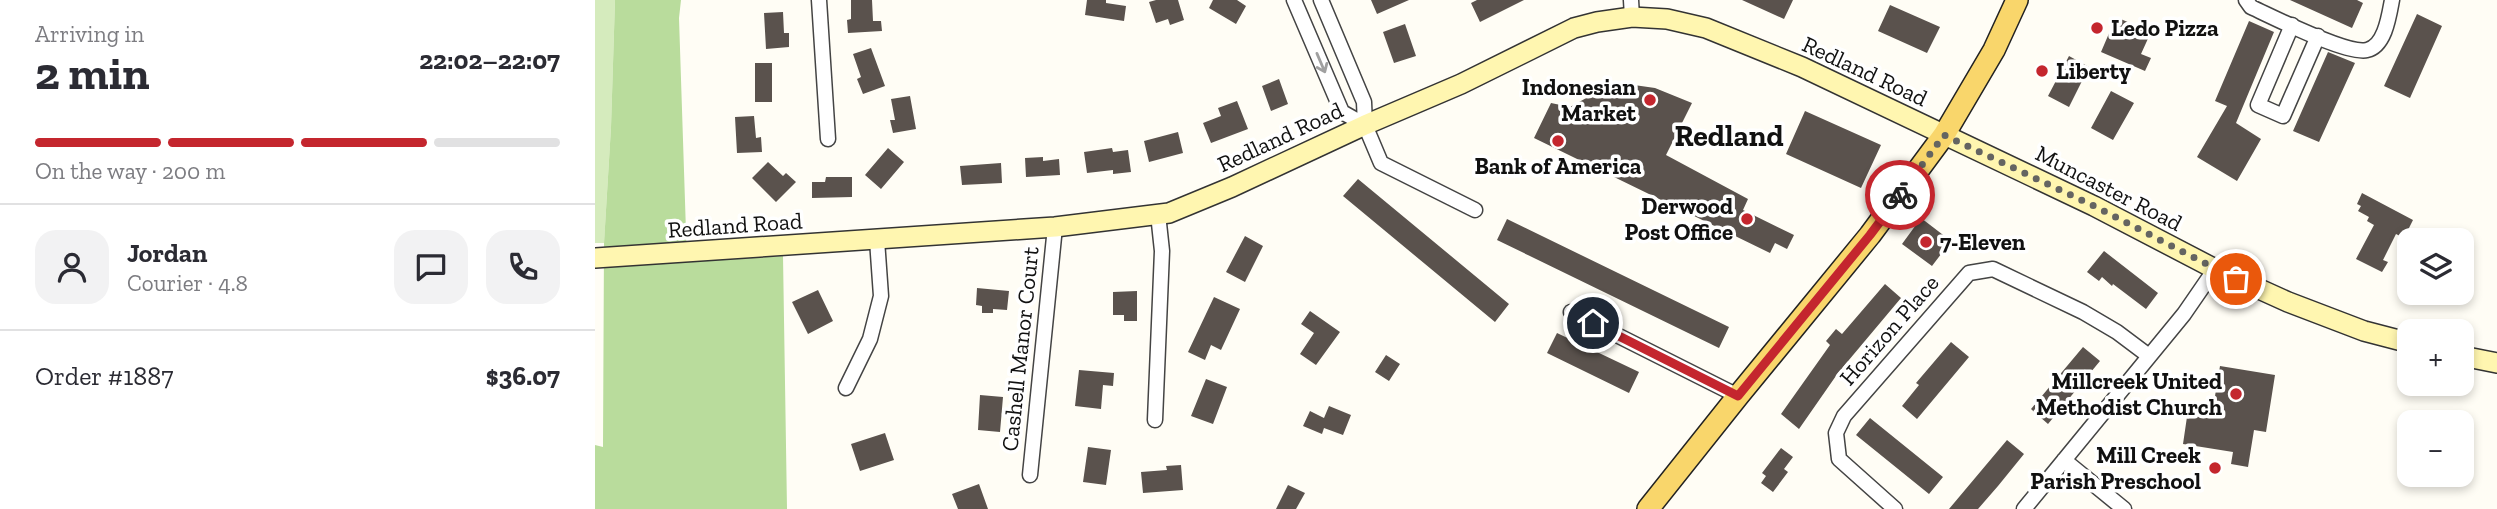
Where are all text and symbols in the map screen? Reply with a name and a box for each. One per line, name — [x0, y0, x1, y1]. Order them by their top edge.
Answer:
place label: Ledo Pizza — [2111, 14, 2219, 42]
text: Arriving in — [35, 20, 144, 48]
marker: Ledo Pizza — [2089, 20, 2105, 36]
street label: Redland Road — [1798, 30, 1932, 112]
text: 22:02–22:07 — [419, 44, 560, 76]
text: 2 min — [35, 46, 150, 101]
one-way arrow — [1315, 52, 1328, 73]
place label: Liberty — [2056, 57, 2132, 85]
marker: Liberty — [2034, 63, 2050, 79]
place label: Indonesian Market — [1522, 73, 1637, 127]
marker: Indonesian Market — [1642, 92, 1658, 108]
street label: Redland Road — [1213, 96, 1347, 178]
district label: Redland — [1674, 118, 1784, 154]
marker: Bank of America — [1550, 133, 1566, 149]
street label: Muncaster Road — [2031, 139, 2187, 237]
place label: Bank of America — [1474, 152, 1642, 180]
text: On the way · 200 m — [35, 157, 225, 185]
courier — [1865, 160, 1935, 230]
icon: bike — [1881, 176, 1919, 214]
place label: Derwood Post Office — [1625, 192, 1733, 246]
street label: Redland Road — [667, 206, 804, 244]
marker: Derwood Post Office — [1739, 211, 1755, 227]
place label: 7-Eleven — [1940, 228, 2026, 256]
map controls — [2397, 228, 2474, 487]
button: layers — [2397, 228, 2474, 305]
button: person — [35, 230, 109, 304]
button: chat — [394, 230, 468, 304]
button: phone — [486, 230, 560, 304]
marker: 7-Eleven — [1918, 234, 1934, 250]
text: Jordan — [127, 237, 207, 269]
street label: Cashell Manor Court — [995, 245, 1045, 453]
pin — [2206, 249, 2266, 309]
icon: bag — [2217, 260, 2255, 298]
text: Courier · 4.8 — [127, 269, 248, 297]
street label: Horizon Place — [1833, 269, 1945, 391]
pin — [1563, 293, 1623, 353]
icon: home — [1574, 304, 1612, 342]
button: + — [2397, 319, 2474, 396]
text: Order #1887 — [35, 360, 173, 392]
text: $36.07 — [486, 360, 560, 392]
place label: Millcreek United Methodist Church — [2036, 367, 2223, 421]
marker: Millcreek United Methodist Church — [2228, 386, 2244, 402]
button: − — [2397, 410, 2474, 487]
place label: Mill Creek Parish Preschool — [2030, 441, 2201, 495]
marker: Mill Creek Parish Preschool — [2207, 460, 2223, 476]

